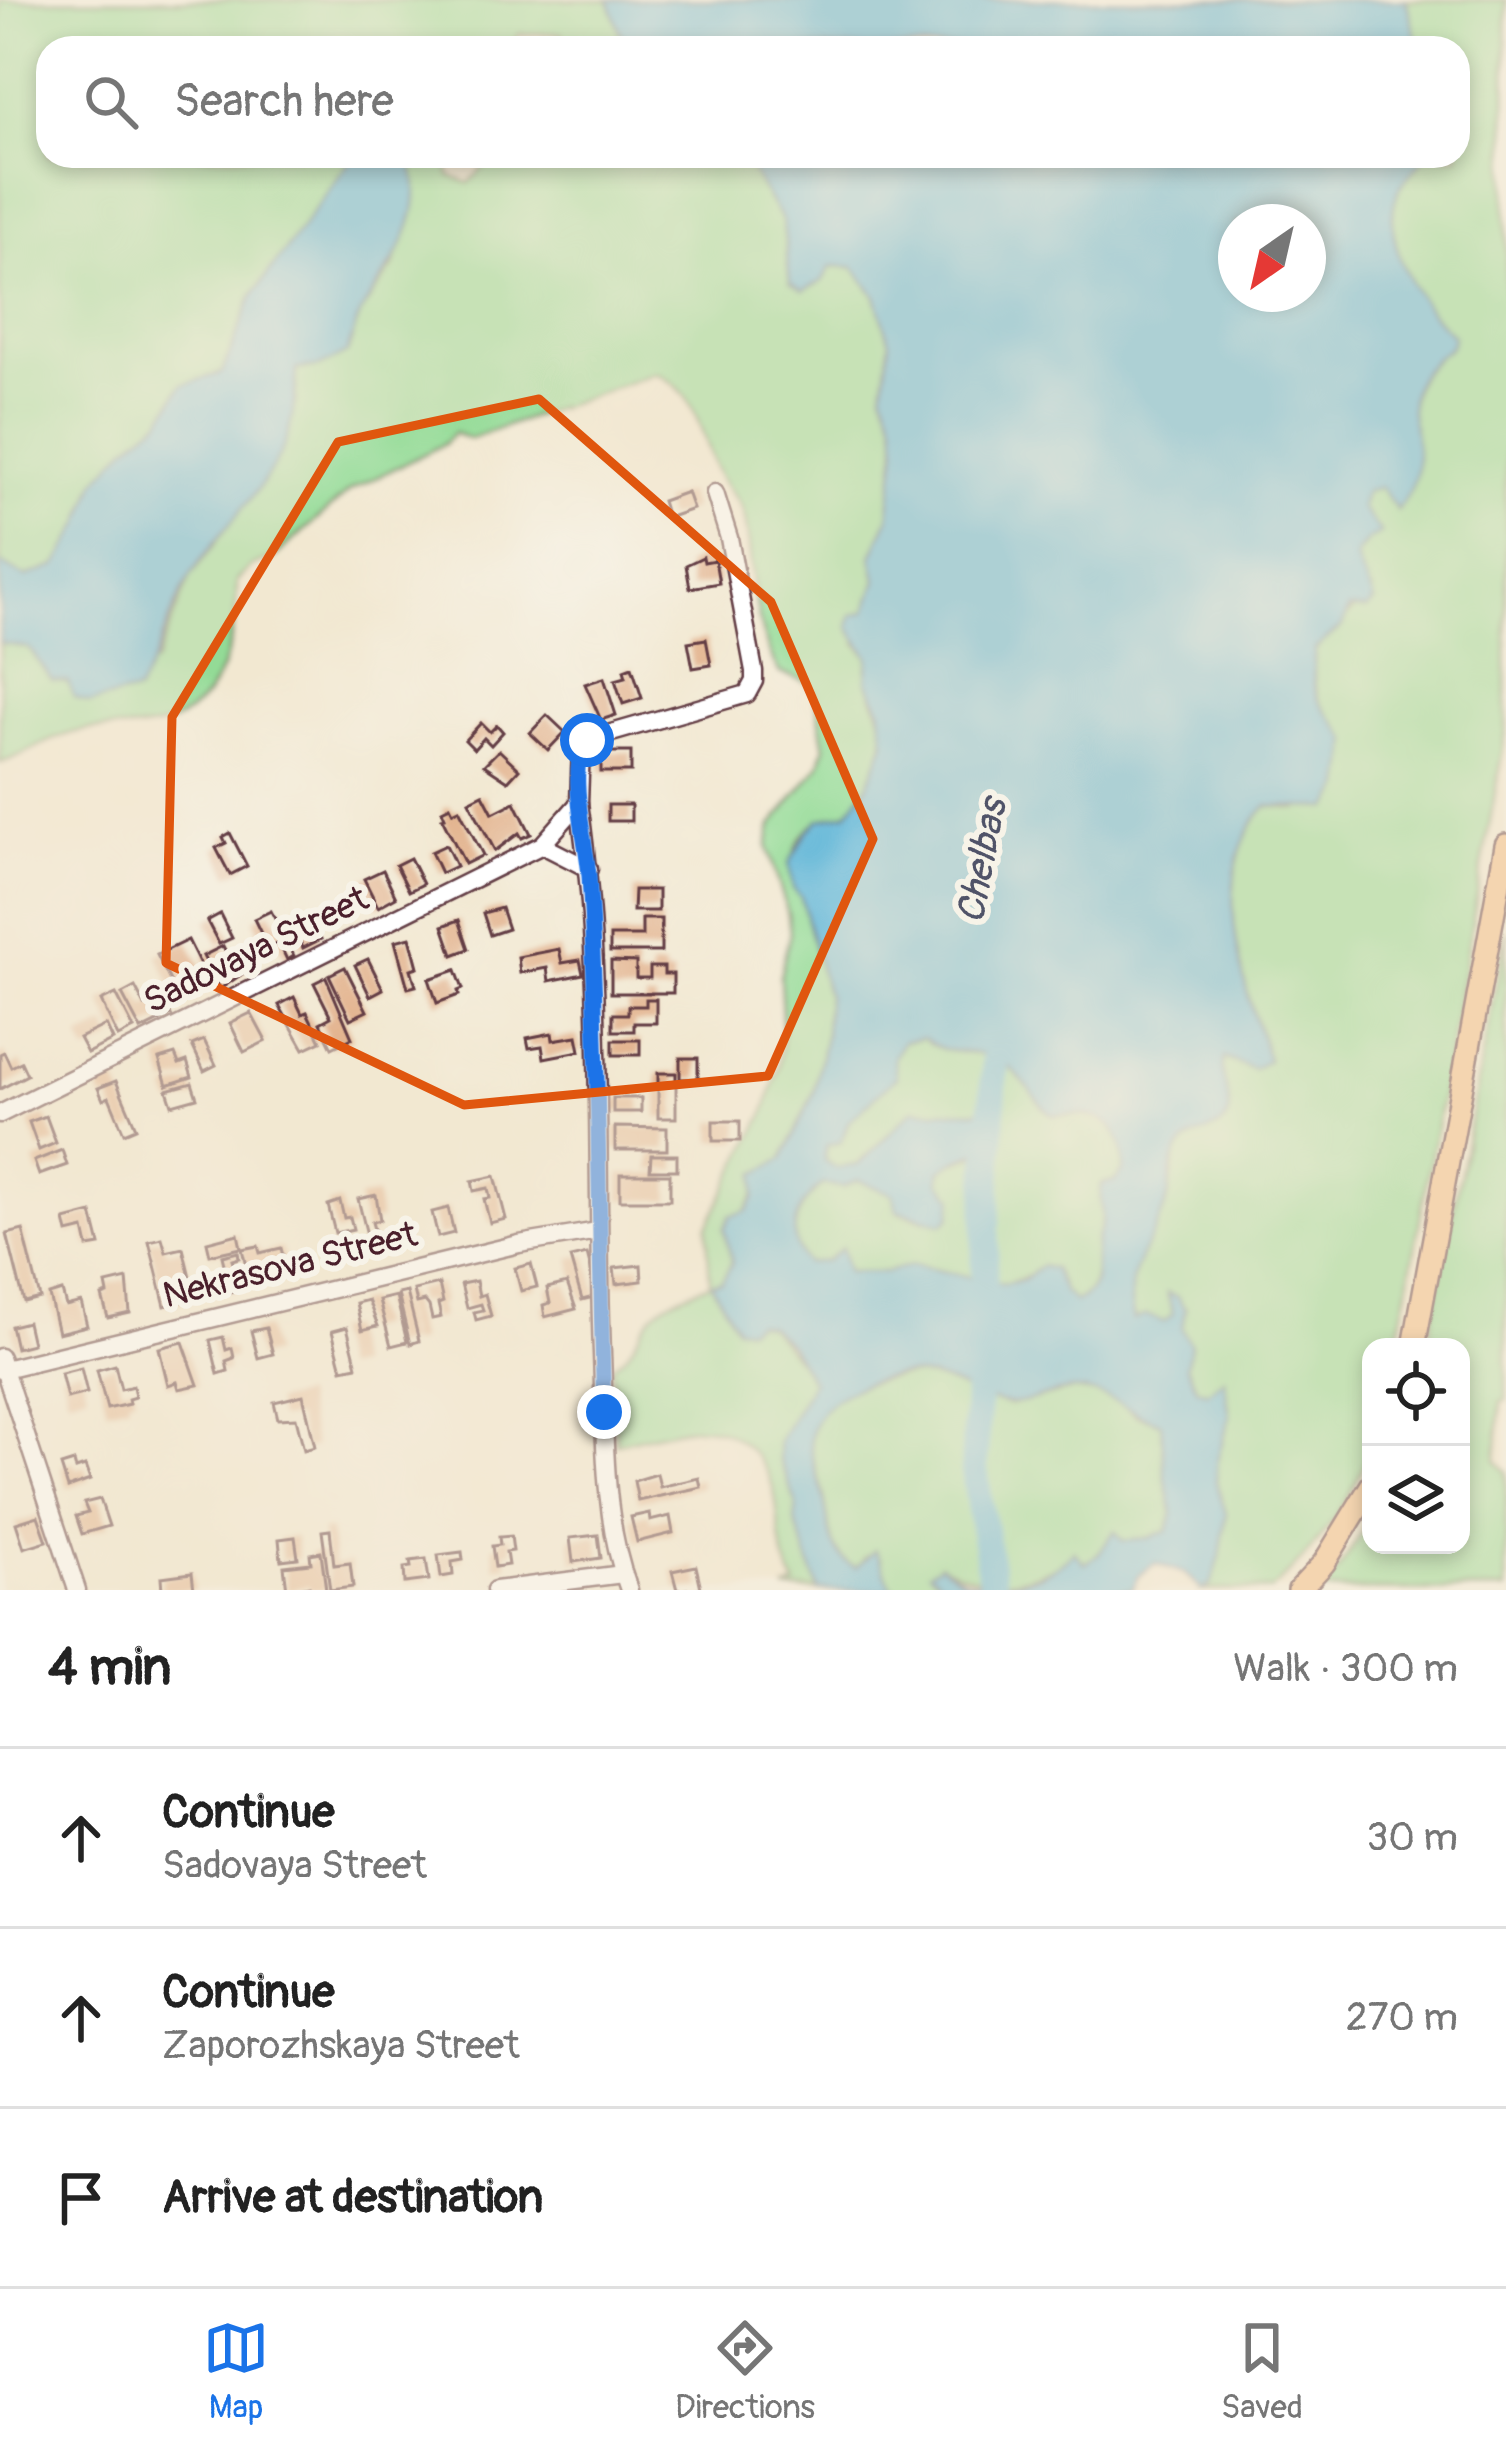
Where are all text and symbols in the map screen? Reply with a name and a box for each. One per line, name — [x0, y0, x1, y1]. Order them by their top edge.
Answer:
search box — [36, 36, 1470, 168]
icon: search — [78, 69, 144, 135]
text: Search here — [174, 74, 394, 130]
north arrow — [1218, 204, 1326, 312]
route start — [560, 713, 614, 767]
water label: Chelbas — [946, 790, 1019, 927]
street label: Sadovaya Street — [136, 876, 376, 1024]
street label: Nekrasova Street — [158, 1212, 422, 1318]
map controls — [1362, 1338, 1470, 1554]
button: locate — [1362, 1338, 1470, 1446]
route end — [577, 1385, 631, 1439]
button: layers — [1362, 1446, 1470, 1554]
text: 4 min — [48, 1636, 171, 1700]
text: Walk · 300 m — [1233, 1644, 1458, 1693]
text: Continue — [162, 1785, 335, 1841]
icon: ahead — [48, 1805, 114, 1871]
text: 30 m — [1367, 1813, 1458, 1862]
text: Sadovaya Street — [162, 1841, 427, 1890]
text: Continue — [162, 1965, 335, 2021]
icon: ahead — [48, 1985, 114, 2051]
text: 270 m — [1346, 1993, 1458, 2042]
text: Zaporozhskaya Street — [162, 2021, 520, 2070]
icon: arrive — [48, 2165, 114, 2231]
text: Arrive at destination — [162, 2170, 543, 2226]
tab: Map — [203, 2315, 269, 2428]
tab: Directions — [675, 2315, 815, 2428]
tab: Saved — [1221, 2315, 1303, 2428]

